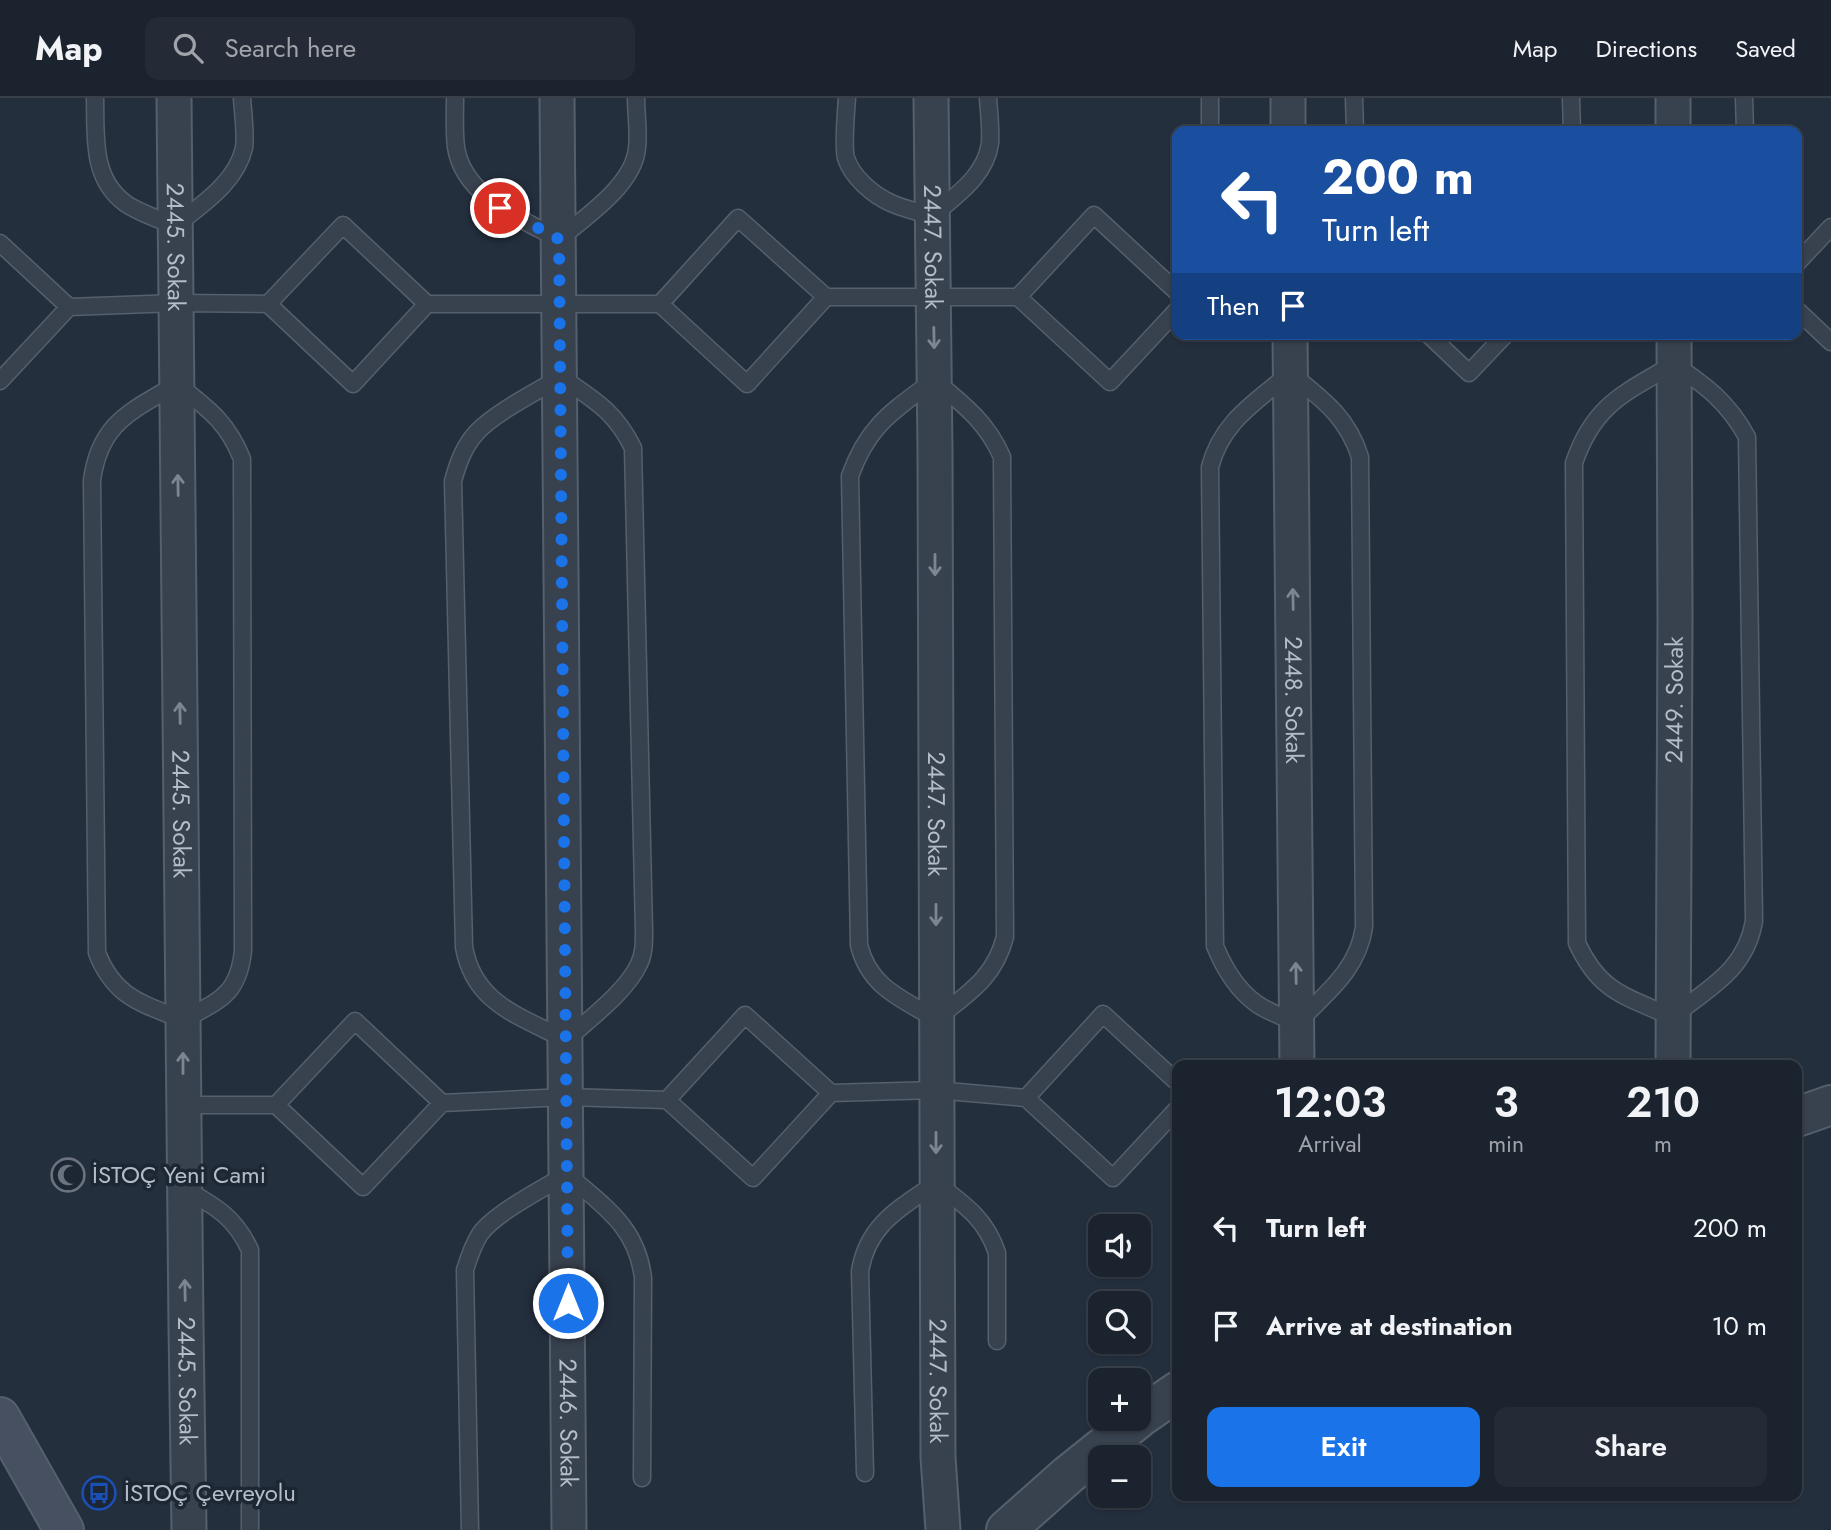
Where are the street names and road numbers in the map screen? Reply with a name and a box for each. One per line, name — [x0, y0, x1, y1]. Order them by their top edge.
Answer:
street label: 2445. Sokak — [158, 183, 194, 312]
street label: 2447. Sokak — [915, 184, 951, 310]
street label: 2448. Sokak — [1276, 636, 1312, 764]
street label: 2449. Sokak — [1656, 636, 1692, 764]
street label: 2445. Sokak — [163, 750, 200, 879]
street label: 2447. Sokak — [919, 751, 954, 877]
street label: 2445. Sokak — [169, 1316, 206, 1446]
street label: 2447. Sokak — [921, 1318, 956, 1444]
street label: 2446. Sokak — [551, 1358, 587, 1488]

